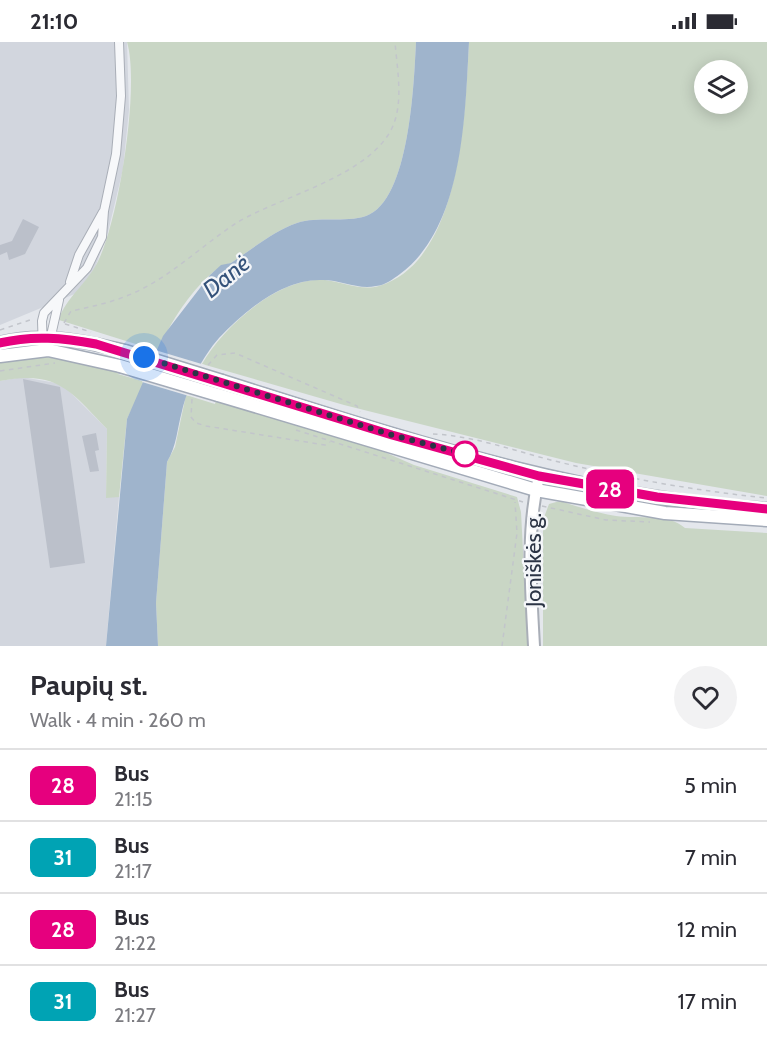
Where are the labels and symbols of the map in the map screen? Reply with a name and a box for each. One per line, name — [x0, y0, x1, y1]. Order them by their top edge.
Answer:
water label: Danė — [197, 248, 255, 304]
your location — [129, 342, 159, 372]
unlabelled marker — [452, 441, 478, 467]
line badge: 28 — [583, 470, 637, 508]
street label: Joniškės g. — [520, 513, 547, 608]

